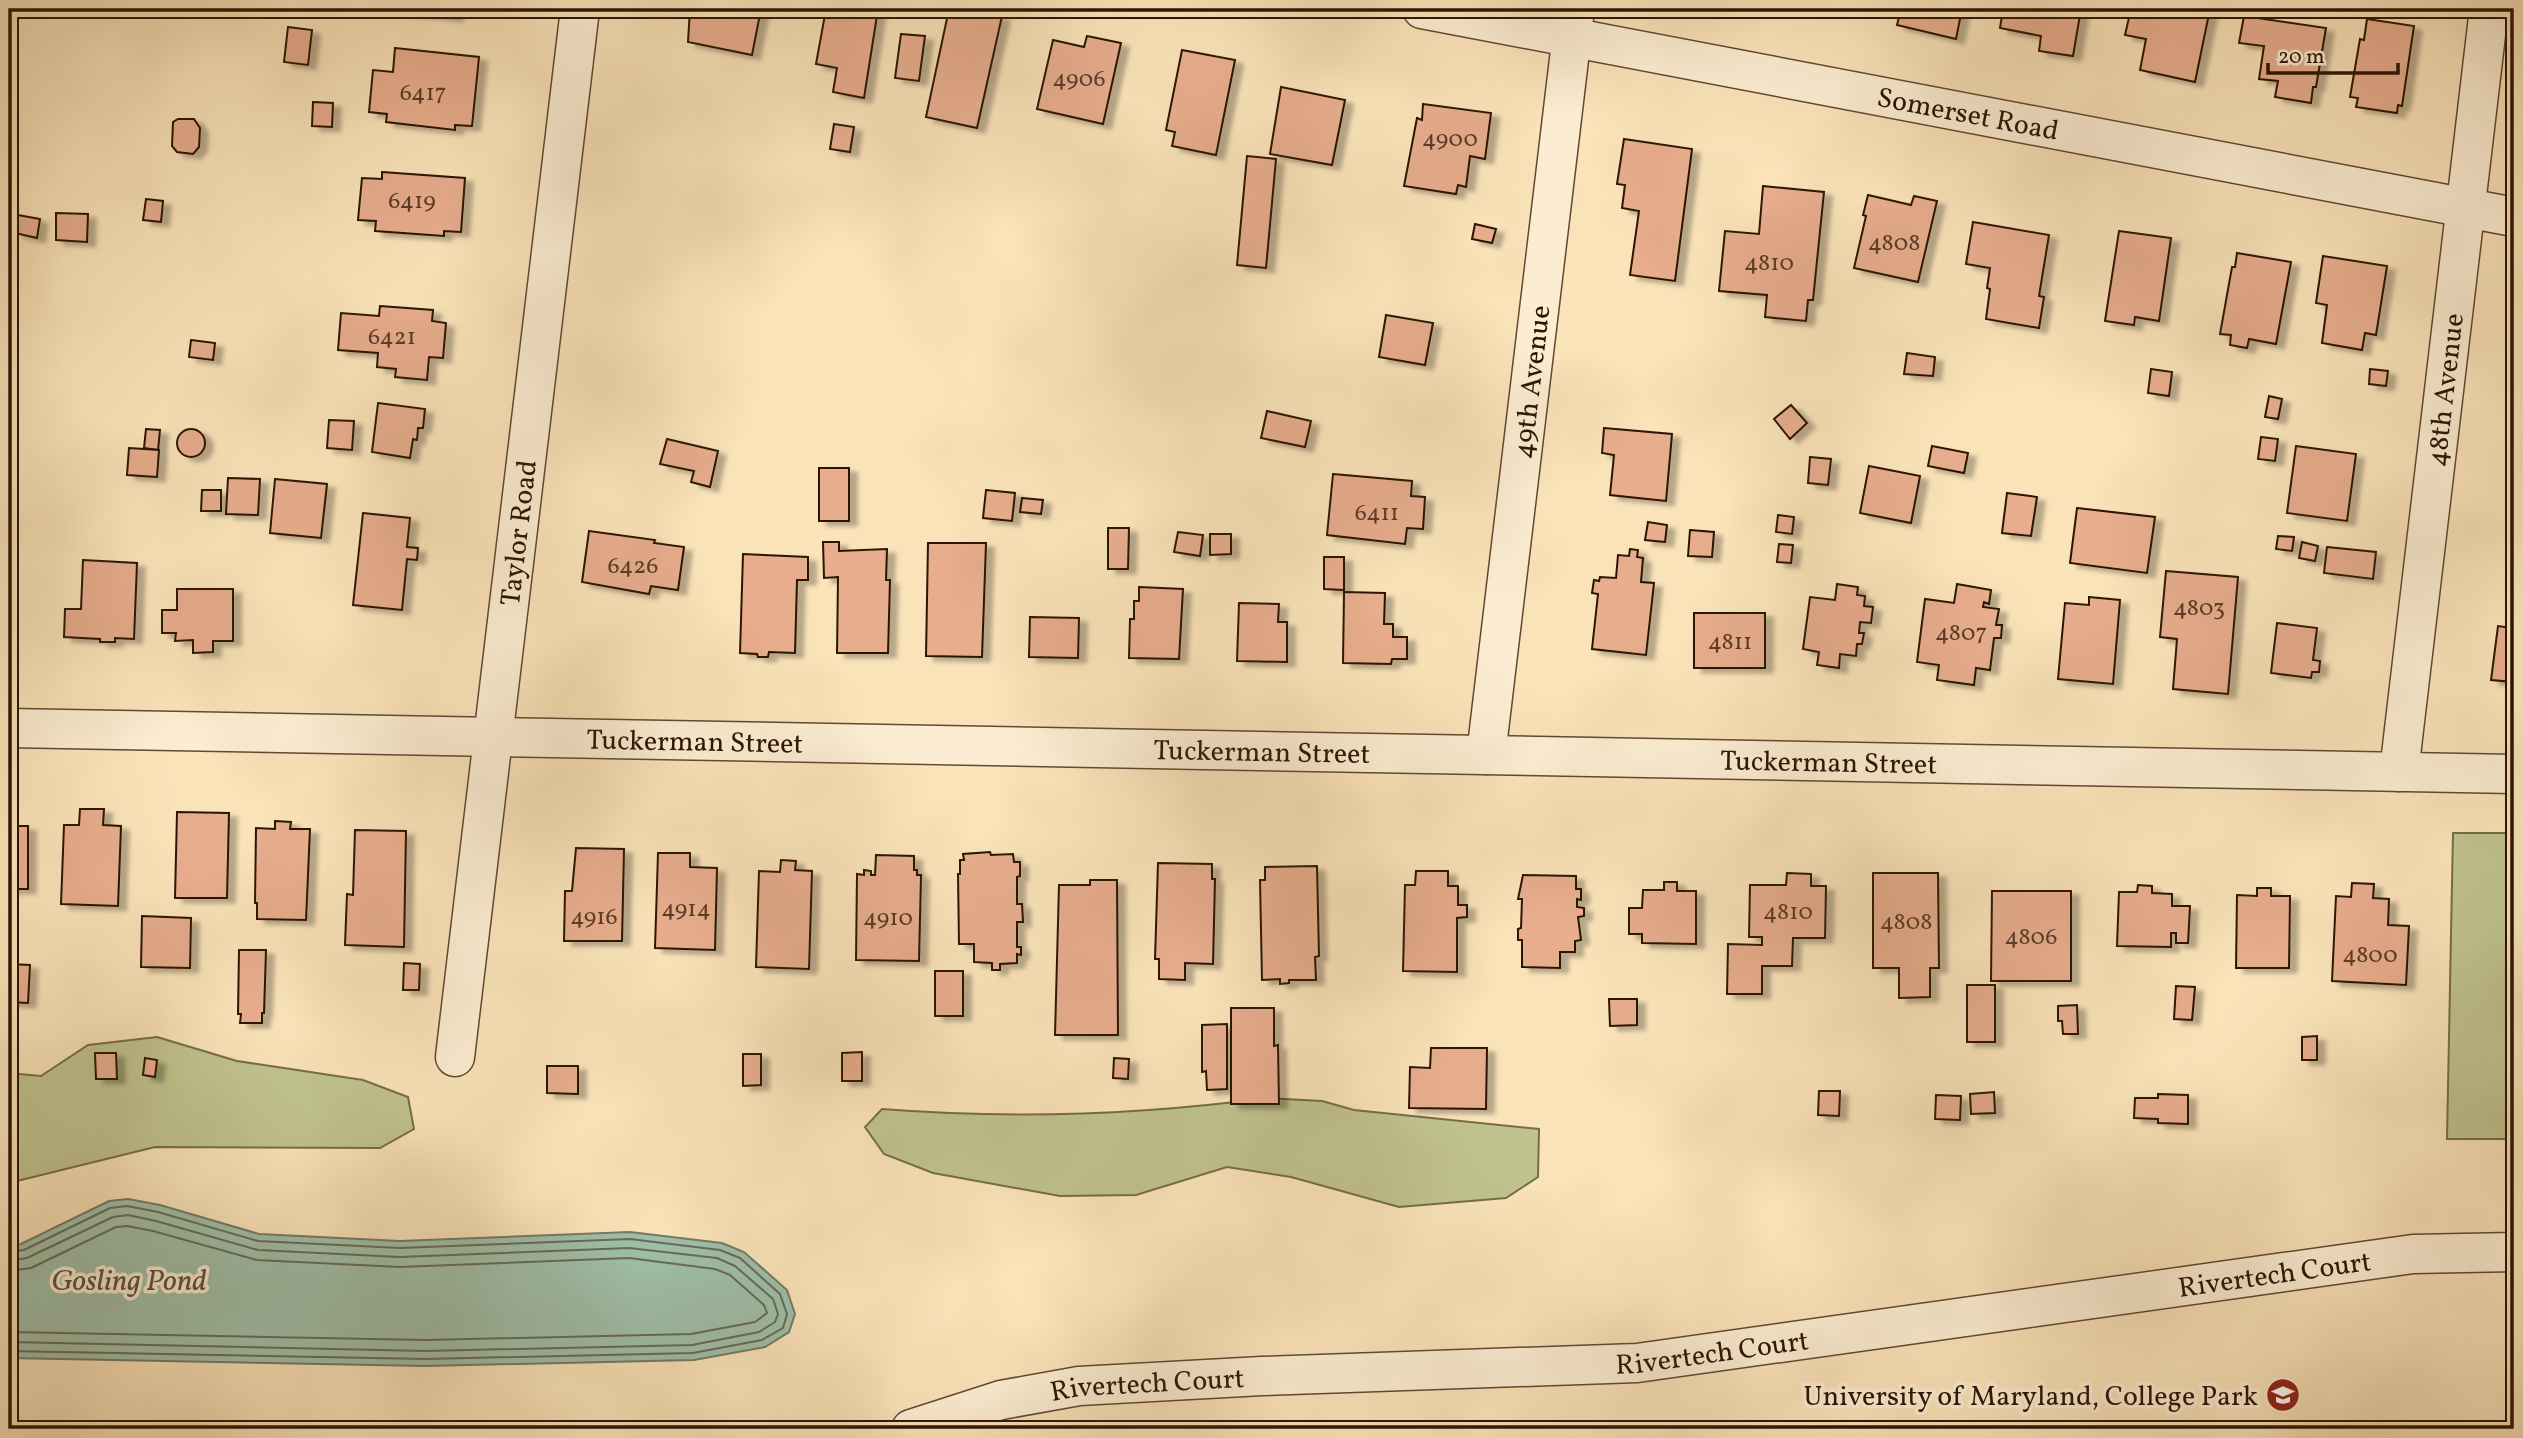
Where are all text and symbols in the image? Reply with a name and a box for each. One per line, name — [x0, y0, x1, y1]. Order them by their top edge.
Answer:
scale bar — [2268, 32, 2397, 76]
text: 20 m — [2278, 43, 2324, 72]
house number: 4906 — [1052, 63, 1106, 97]
house number: 6417 — [400, 77, 446, 111]
street label: Somerset Road — [1874, 79, 2062, 152]
house number: 4900 — [1422, 123, 1478, 157]
house number: 6419 — [388, 185, 436, 219]
house number: 4808 — [1868, 227, 1920, 261]
house number: 4810 — [1744, 247, 1794, 281]
street label: 49th Avenue — [1505, 303, 1562, 461]
street label: 48th Avenue — [2418, 311, 2475, 469]
house number: 6421 — [368, 321, 416, 355]
street label: Taylor Road — [492, 458, 548, 608]
house number: 6411 — [1355, 497, 1399, 531]
house number: 6426 — [608, 550, 658, 584]
house number: 4803 — [2173, 592, 2225, 626]
house number: 4807 — [1935, 617, 1987, 651]
house number: 4811 — [1708, 626, 1752, 660]
street label: Tuckerman Street — [586, 722, 804, 765]
street label: Tuckerman Street — [1153, 732, 1371, 775]
street label: Tuckerman Street — [1720, 742, 1937, 785]
house number: 4914 — [661, 893, 711, 927]
house number: 4810 — [1763, 896, 1813, 930]
house number: 4916 — [570, 901, 618, 935]
house number: 4910 — [863, 902, 913, 936]
house number: 4808 — [1880, 906, 1932, 940]
house number: 4806 — [2005, 921, 2057, 955]
house number: 4800 — [2342, 939, 2398, 973]
street label: Rivertech Court — [2176, 1243, 2374, 1309]
water label: Gosling Pond — [51, 1261, 207, 1303]
street label: Rivertech Court — [1615, 1322, 1811, 1386]
street label: Rivertech Court — [1047, 1360, 1245, 1413]
school or university icon: University of Maryland, College Park — [2264, 1376, 2302, 1414]
place label: University of Maryland, College Park — [1804, 1378, 2258, 1417]

